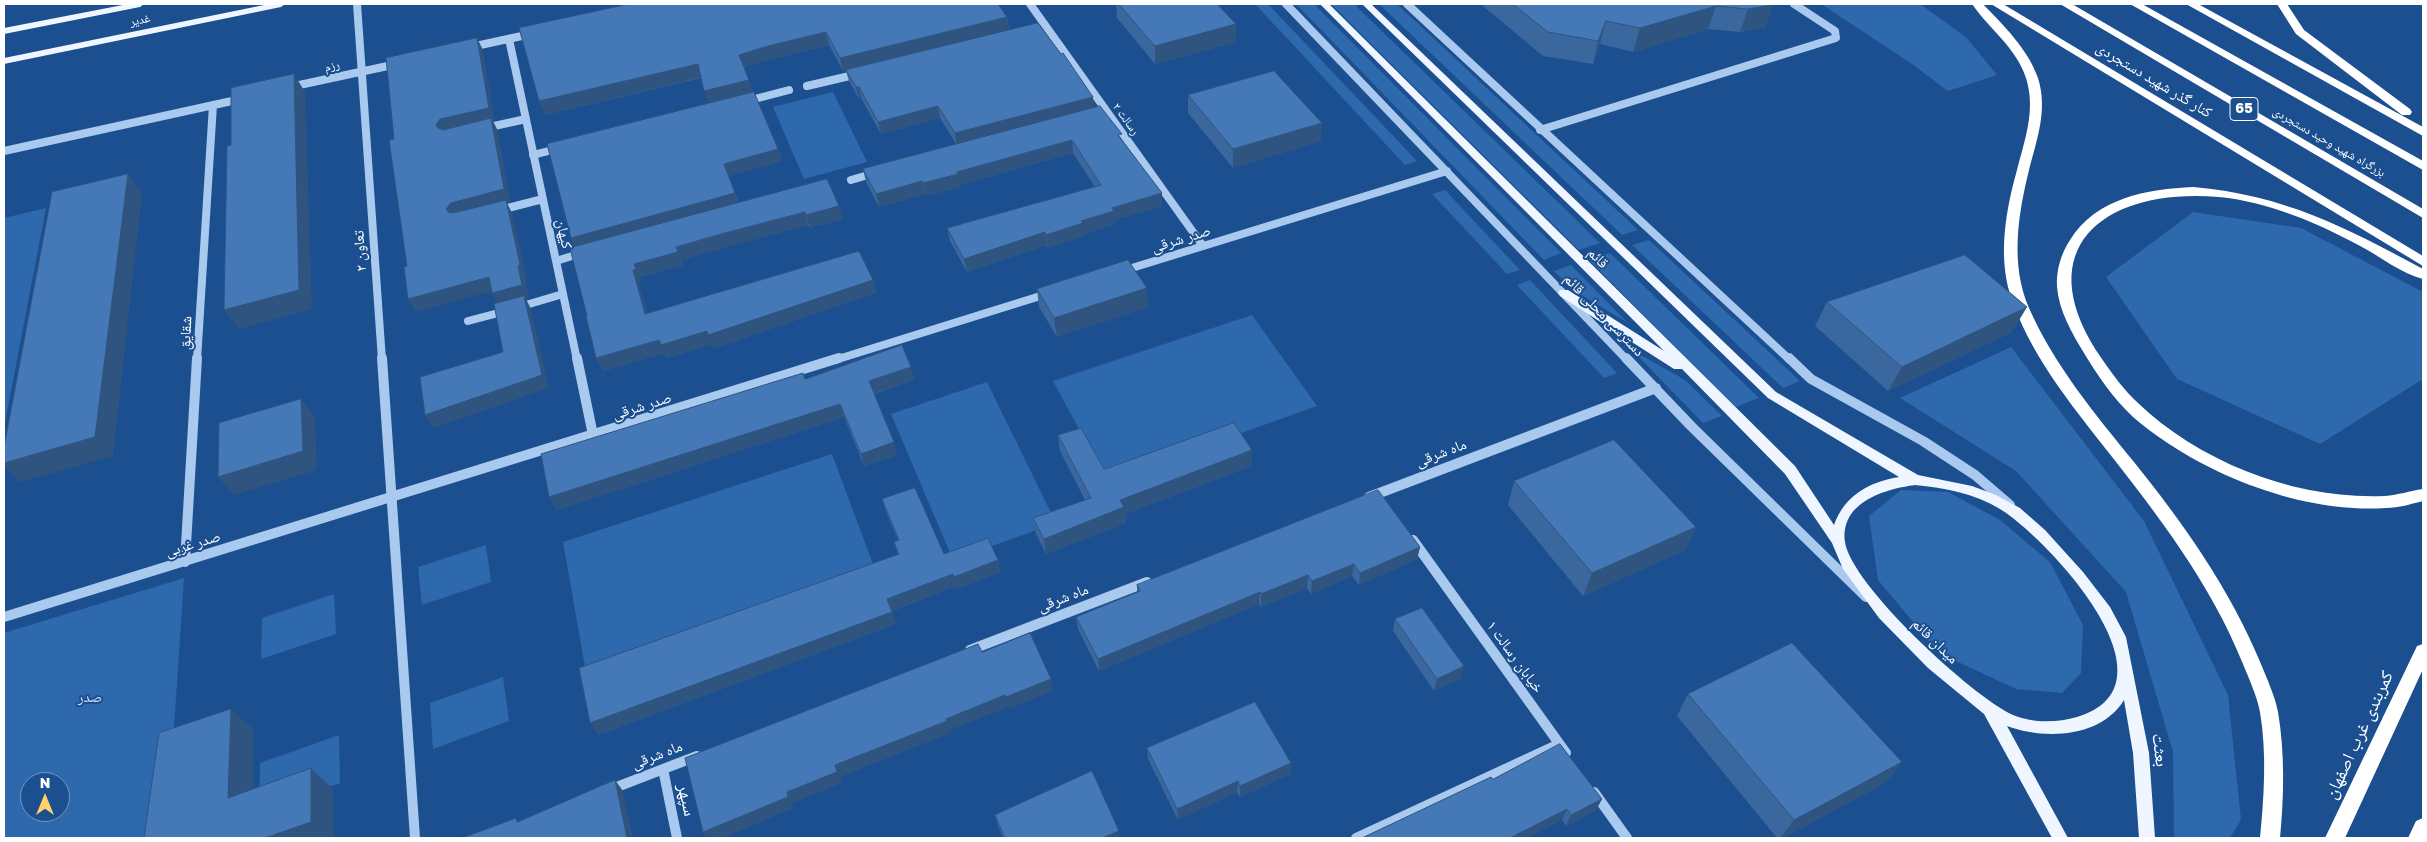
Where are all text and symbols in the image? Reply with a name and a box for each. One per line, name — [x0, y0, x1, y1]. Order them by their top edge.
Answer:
street label: غدیر — [128, 11, 152, 29]
street label: کنار گذر شهید دستجردی — [2093, 38, 2215, 122]
street label: رزم — [323, 57, 341, 75]
road number: 65 — [2230, 98, 2258, 120]
street label: رسالت ۲ — [1110, 100, 1142, 138]
street label: بزرگراه شهید وحید دستجردی — [2270, 104, 2388, 180]
street label: کیهان — [552, 217, 576, 251]
street label: صدر شرقی — [1149, 221, 1213, 257]
street label: تعاون ۲ — [350, 230, 370, 272]
street label: قائم — [1584, 244, 1612, 272]
street label: دسترسی محلی قائم — [1560, 270, 1648, 360]
street label: شقایق — [176, 315, 196, 351]
street label: صدر شرقی — [610, 388, 674, 424]
street label: ماه شرقی — [1413, 435, 1469, 471]
street label: صدر غربی — [163, 527, 223, 561]
street label: ماه شرقی — [1035, 580, 1091, 616]
street label: میدان قائم — [1908, 615, 1962, 667]
street label: خیابان رسالت ۱ — [1483, 618, 1547, 696]
street label: کمربندی غرب اصفهان — [2320, 668, 2398, 802]
park label: صدر — [78, 688, 102, 706]
street label: بعثت — [2147, 732, 2173, 768]
street label: ماه شرقی — [629, 737, 685, 773]
north arrow — [20, 772, 70, 822]
text: N — [40, 774, 50, 791]
street label: سپهر — [673, 782, 701, 818]

